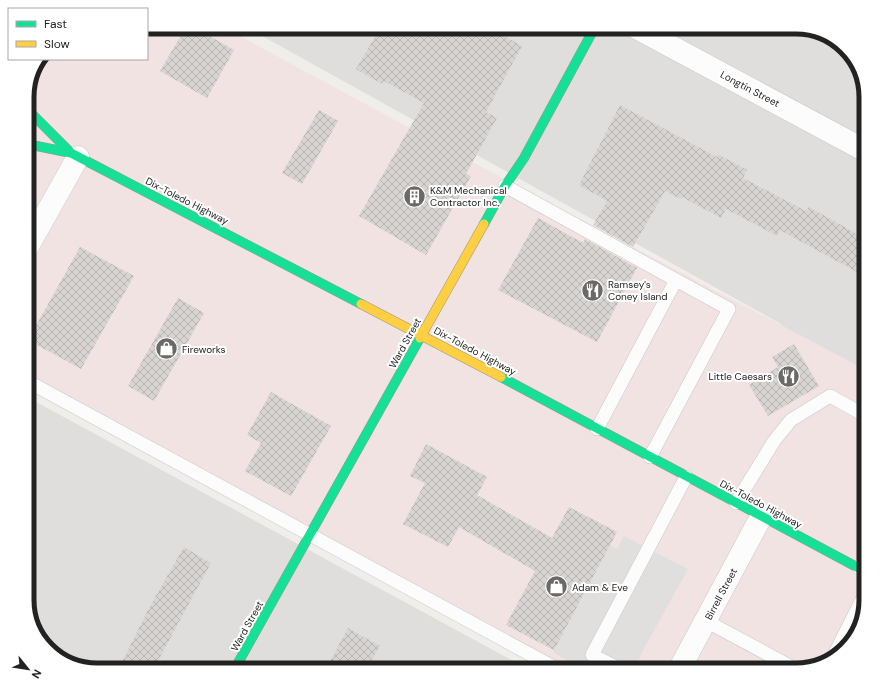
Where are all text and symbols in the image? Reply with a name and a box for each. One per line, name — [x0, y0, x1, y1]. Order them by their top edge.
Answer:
legend — [8, 8, 148, 60]
text: Fast — [44, 16, 67, 32]
text: Slow — [44, 36, 70, 52]
street label: Longtin Street — [718, 68, 782, 110]
street label: Dix-Toledo Highway — [143, 174, 231, 228]
building icon: K&M Mechanical Contractor Inc. — [402, 183, 428, 209]
place label: K&M Mechanical Contractor Inc. — [430, 184, 507, 209]
restaurant icon: Ramsey's Coney Island — [579, 277, 605, 303]
place label: Ramsey's Coney Island — [608, 278, 668, 303]
street label: Ward Street — [386, 316, 424, 370]
street label: Dix-Toledo Highway — [432, 324, 519, 378]
shop icon: Fireworks — [153, 336, 179, 362]
place label: Fireworks — [182, 343, 226, 356]
restaurant icon: Little Caesars — [775, 363, 801, 389]
place label: Little Caesars — [708, 370, 772, 383]
street label: Dix-Toledo Highway — [718, 477, 805, 531]
street label: Birrell Street — [702, 566, 740, 622]
shop icon: Adam & Eve — [544, 574, 570, 600]
place label: Adam & Eve — [572, 581, 628, 594]
street label: Ward Street — [228, 599, 266, 653]
north arrow — [8, 649, 48, 689]
text: N — [29, 667, 45, 681]

